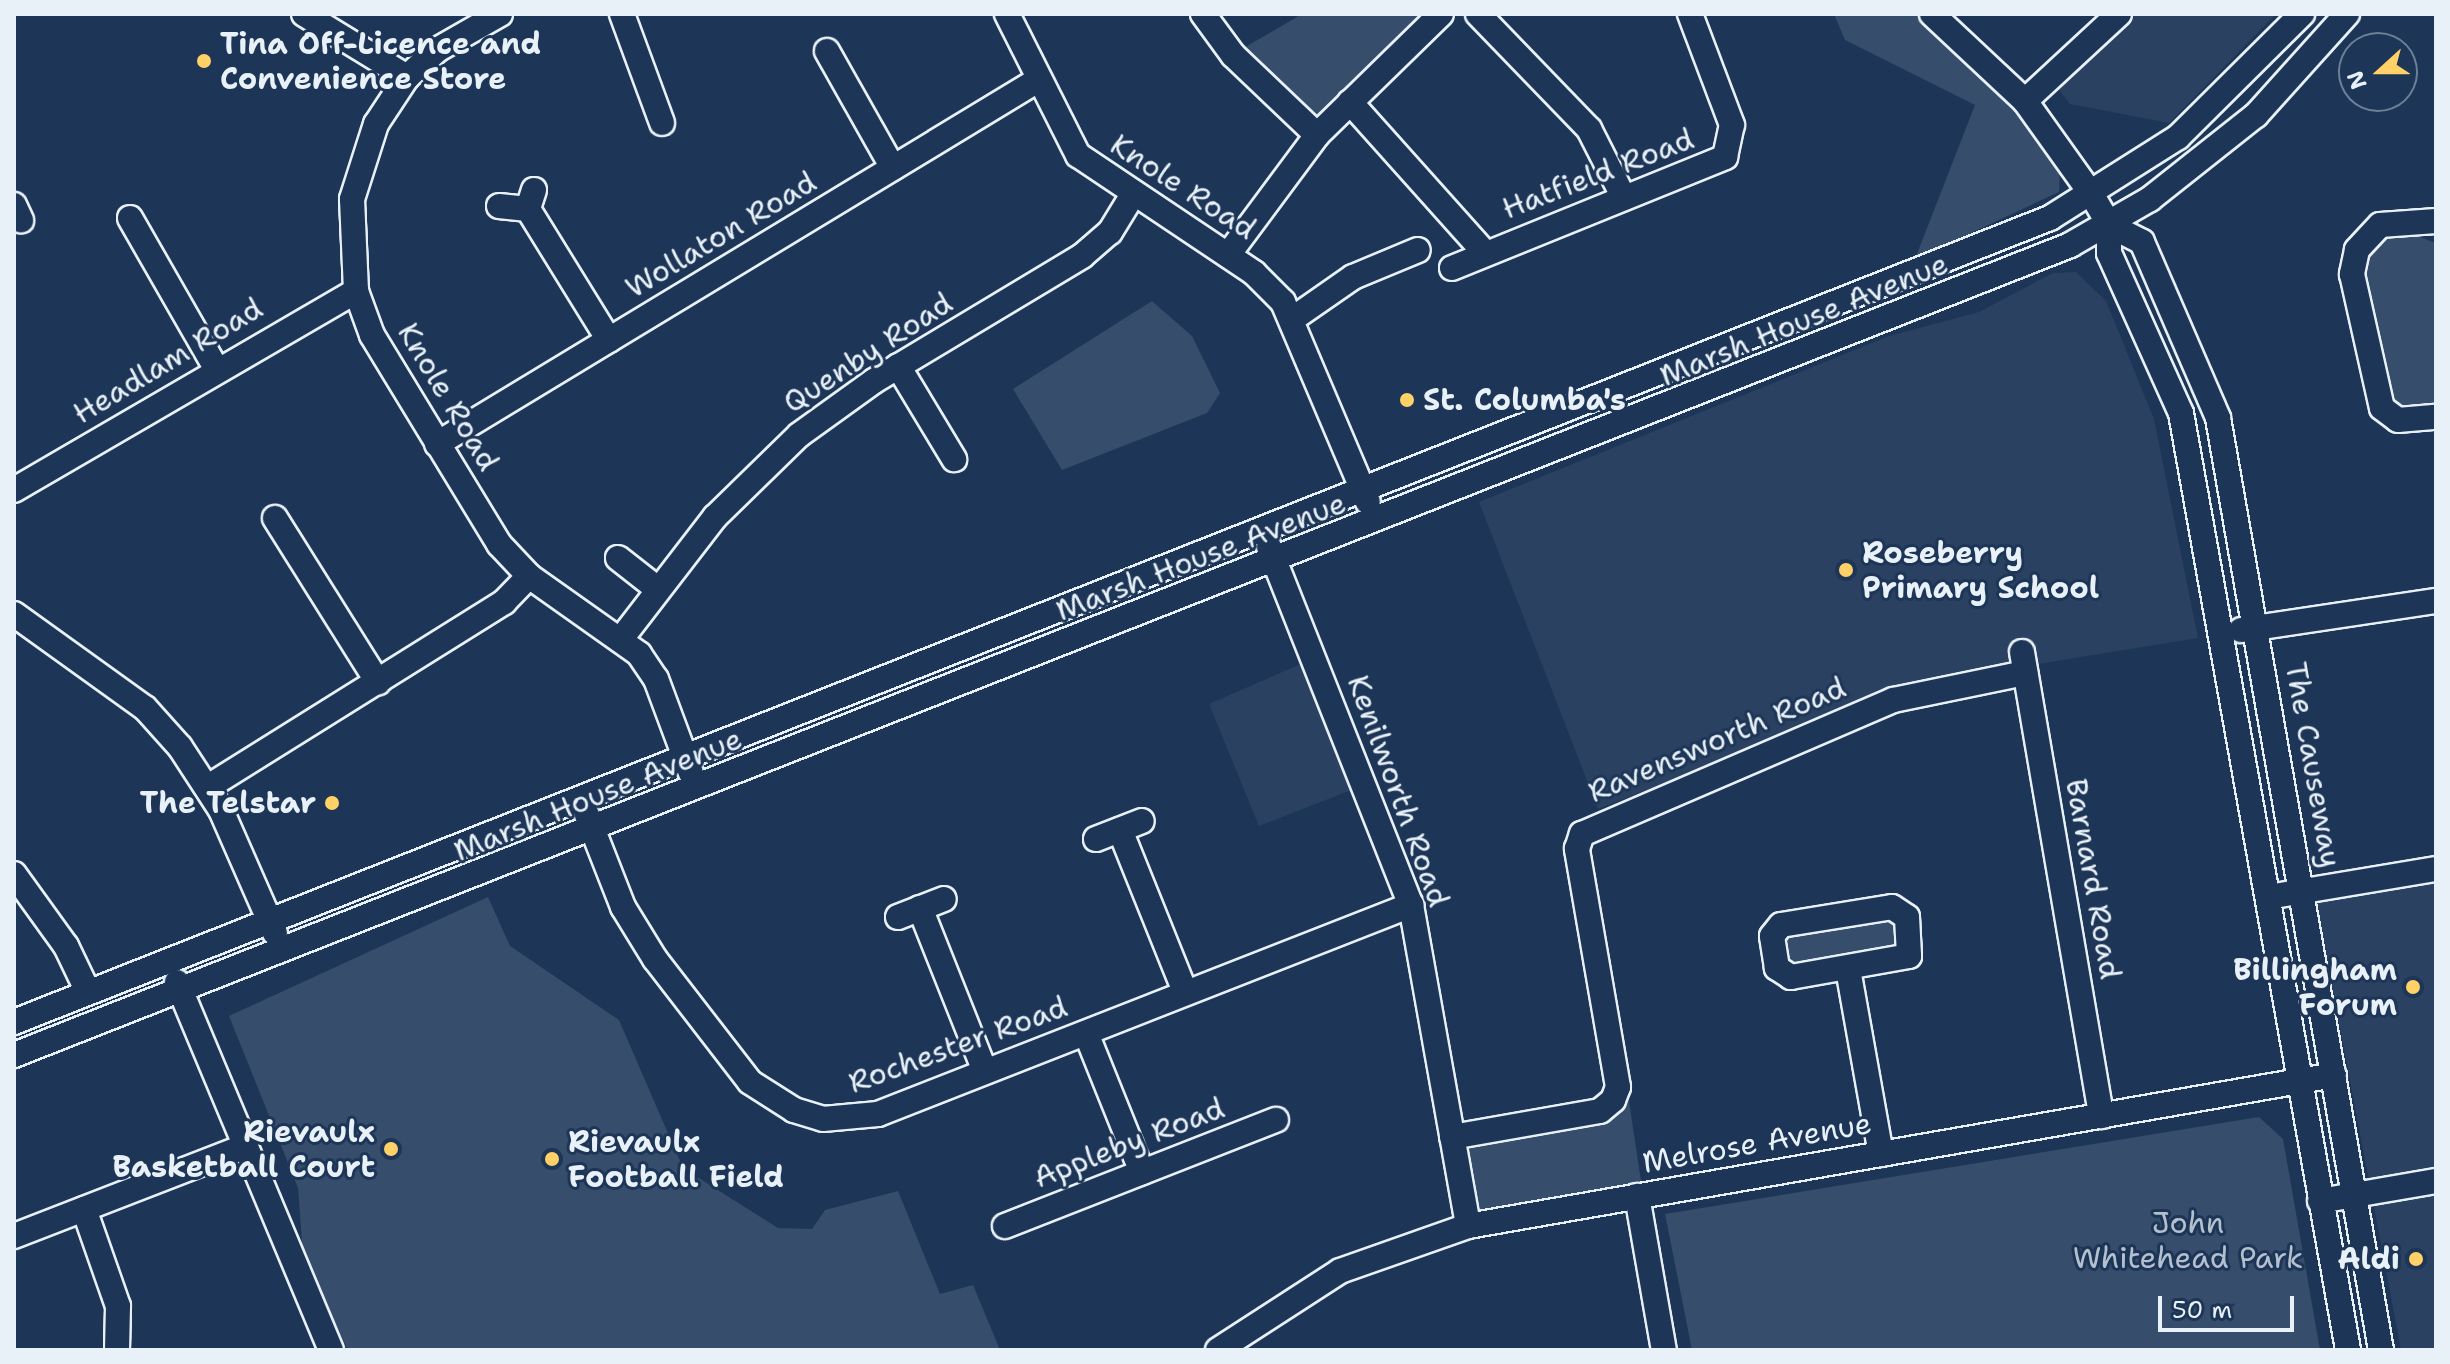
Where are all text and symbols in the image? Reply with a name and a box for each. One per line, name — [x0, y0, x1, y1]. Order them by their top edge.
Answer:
place label: Tina Off-Licence and Convenience Store — [220, 26, 541, 96]
north arrow — [2338, 32, 2418, 112]
marker: Tina Off-Licence and Convenience Store — [195, 52, 213, 70]
text: N — [2340, 67, 2374, 93]
street label: Hatfield Road — [1497, 121, 1699, 227]
street label: Knole Road — [1103, 127, 1263, 247]
street label: Wollaton Road — [619, 164, 823, 306]
street label: Marsh House Avenue — [1655, 246, 1953, 394]
street label: Quenby Road — [777, 285, 959, 421]
street label: Headlam Road — [67, 290, 269, 432]
street label: Knole Road — [390, 316, 506, 478]
place label: St. Columba's — [1423, 382, 1626, 418]
marker: St. Columba's — [1398, 391, 1416, 409]
street label: Marsh House Avenue — [1051, 485, 1351, 629]
place label: Roseberry Primary School — [1862, 535, 2099, 606]
marker: Roseberry Primary School — [1837, 561, 1855, 579]
street label: The Causeway — [2277, 659, 2349, 871]
street label: Ravensworth Road — [1583, 669, 1851, 811]
street label: Kenilworth Road — [1339, 670, 1457, 912]
street label: Marsh House Avenue — [449, 721, 747, 869]
street label: Barnard Road — [2058, 776, 2128, 982]
place label: The Telstar — [140, 785, 316, 821]
marker: The Telstar — [323, 794, 341, 812]
place label: Billingham Forum — [2233, 952, 2397, 1022]
marker: Billingham Forum — [2404, 978, 2422, 996]
street label: Rochester Road — [844, 989, 1072, 1101]
street label: Appleby Road — [1029, 1090, 1229, 1196]
street label: Melrose Avenue — [1640, 1105, 1874, 1181]
place label: Rievaulx Basketball Court — [112, 1114, 375, 1184]
place label: Rievaulx Football Field — [568, 1124, 784, 1194]
marker: Rievaulx Basketball Court — [382, 1140, 400, 1158]
marker: Rievaulx Football Field — [543, 1150, 561, 1168]
park label: John Whitehead Park — [2073, 1205, 2303, 1276]
place label: Aldi — [2337, 1241, 2400, 1277]
marker: Aldi — [2407, 1250, 2425, 1268]
scale bar — [2162, 1280, 2298, 1330]
text: 50 m — [2172, 1294, 2232, 1326]

